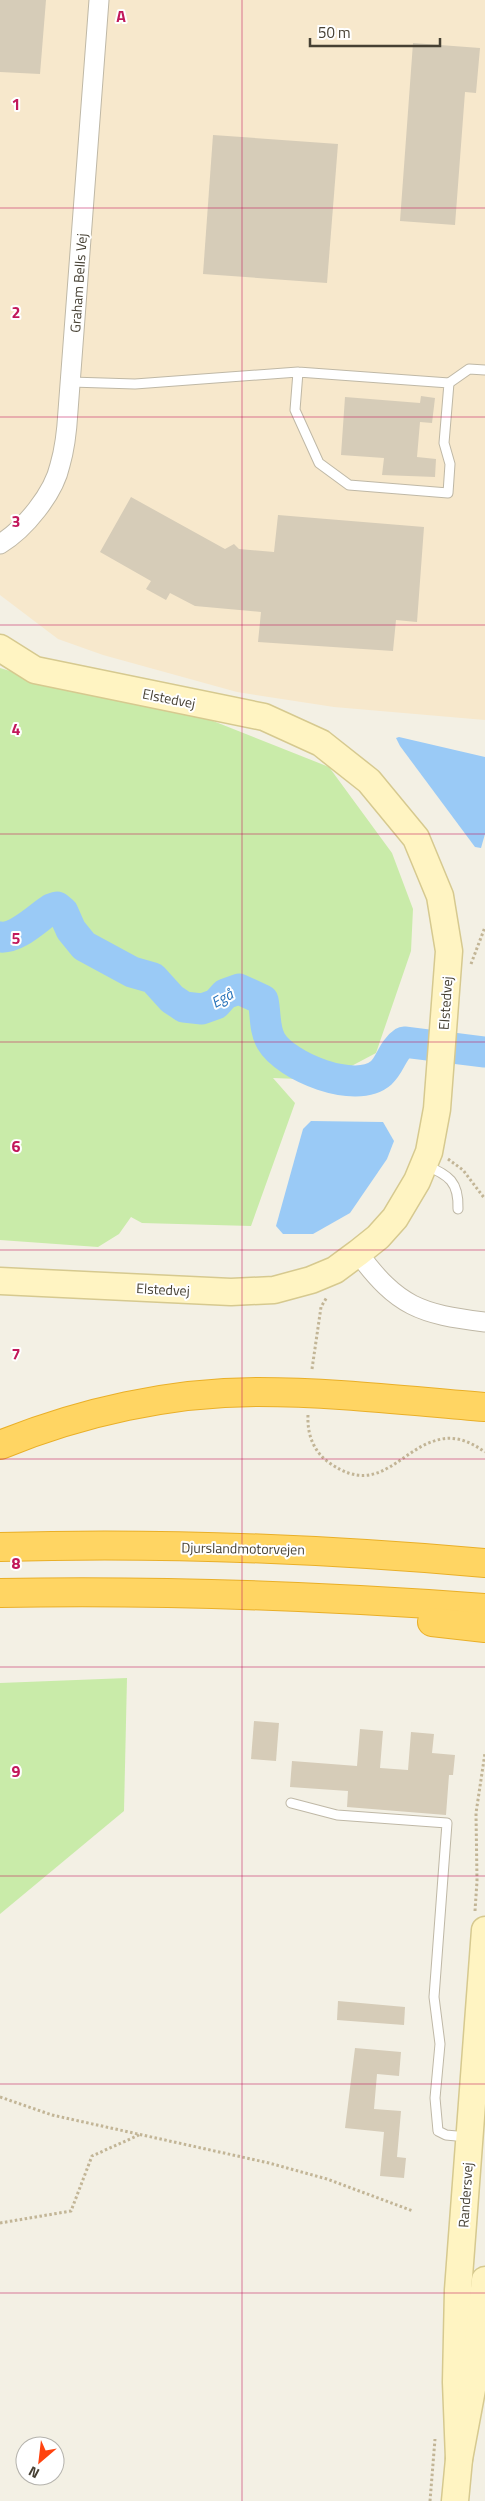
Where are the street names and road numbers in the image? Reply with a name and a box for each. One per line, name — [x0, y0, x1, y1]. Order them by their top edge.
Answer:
street label: Graham Bells Vej — [64, 233, 92, 333]
street label: Elstedvej — [141, 683, 197, 713]
street label: Elstedvej — [433, 976, 457, 1030]
street label: Elstedvej — [136, 1277, 190, 1301]
street label: Djurslandmotorvejen — [181, 1536, 305, 1560]
street label: Randersvej — [452, 2162, 478, 2228]

